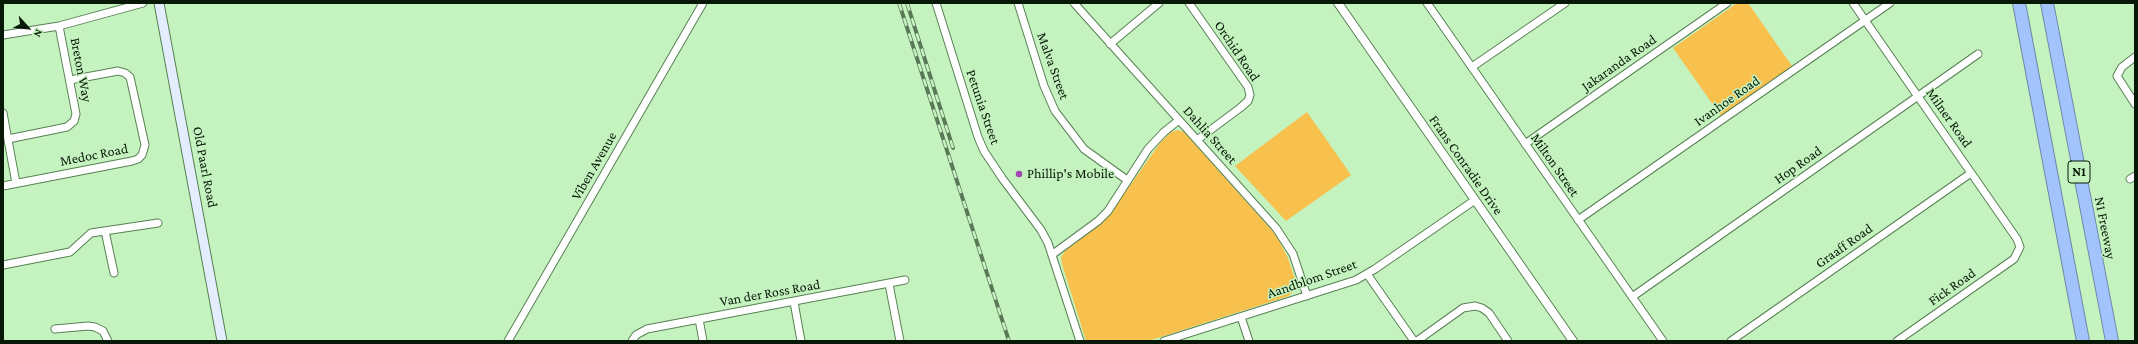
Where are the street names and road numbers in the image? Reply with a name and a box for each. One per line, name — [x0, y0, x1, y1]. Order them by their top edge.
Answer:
street label: Orchid Road — [1211, 18, 1263, 84]
street label: Malva Street — [1033, 30, 1073, 102]
street label: Jakaranda Road — [1578, 31, 1660, 95]
street label: Breton Way — [67, 36, 95, 104]
street label: Petunia Street — [962, 67, 1004, 147]
street label: Ivanhoe Road — [1691, 72, 1763, 130]
street label: Milner Road — [1922, 85, 1976, 151]
street label: Dahlia Street — [1179, 102, 1241, 168]
street label: Frans Conradie Drive — [1425, 112, 1507, 218]
street label: Old Paarl Road — [189, 125, 221, 209]
street label: Viben Avenue — [568, 129, 620, 203]
street label: Milton Street — [1527, 130, 1583, 200]
street label: Medoc Road — [59, 140, 129, 170]
street label: Hop Road — [1771, 142, 1825, 188]
road number: N1 — [2068, 161, 2090, 183]
street label: N1 Freeway — [2091, 195, 2119, 261]
street label: Graaff Road — [1812, 220, 1876, 272]
street label: Aandblom Street — [1265, 256, 1359, 302]
street label: Fick Road — [1925, 265, 1979, 309]
street label: Van der Ross Road — [718, 276, 822, 310]

